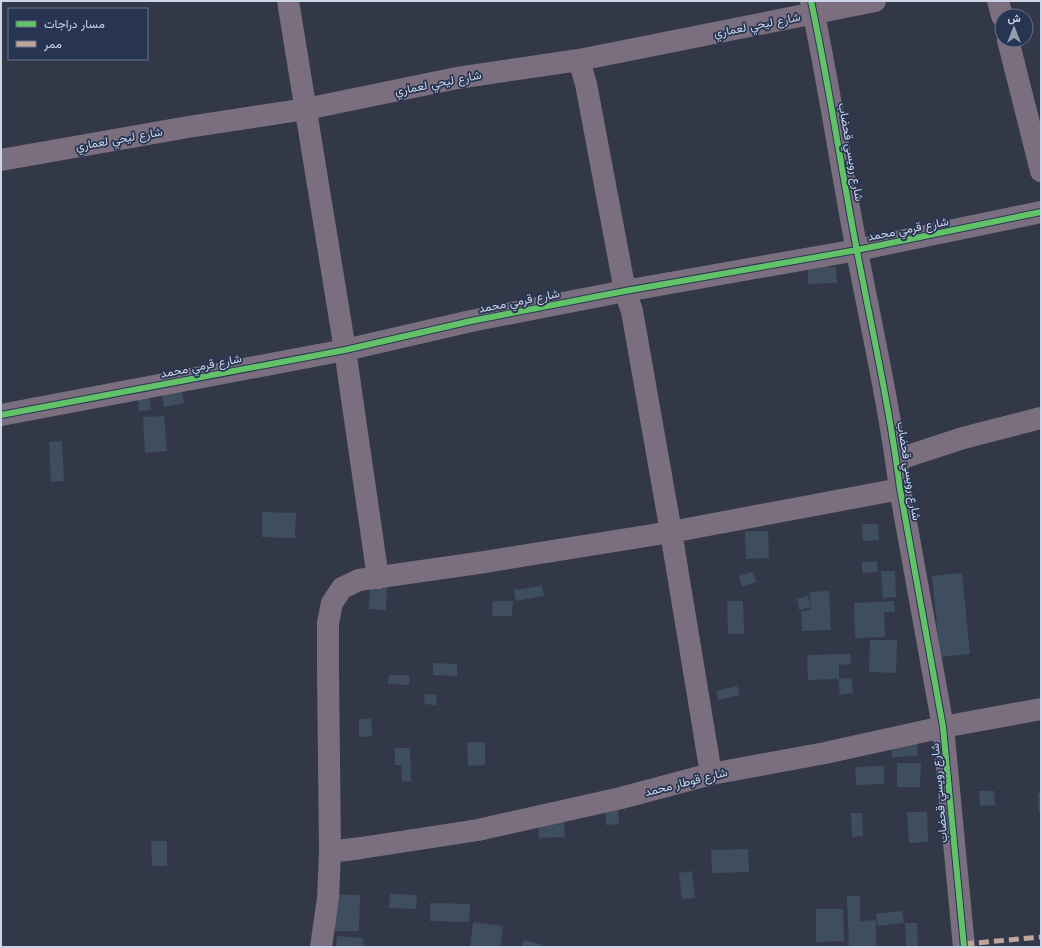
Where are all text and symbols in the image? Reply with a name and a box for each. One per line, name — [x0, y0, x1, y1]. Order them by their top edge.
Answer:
legend — [8, 8, 148, 60]
street label: شارع ليحي لعماري — [712, 8, 802, 43]
north arrow — [994, 8, 1034, 48]
text: ش — [1007, 10, 1021, 26]
text: مسار دراجات — [44, 15, 105, 33]
text: ممر — [43, 35, 62, 53]
street label: شارع ليحي لعماري — [393, 66, 483, 101]
street label: شارع رويسي قحضاب — [832, 101, 869, 203]
street label: شارع ليحي لعماري — [74, 122, 164, 156]
street label: شارع قرمي محمد — [866, 212, 951, 247]
street label: شارع قرمي محمد — [477, 284, 562, 319]
street label: شارع قرمي محمد — [159, 349, 244, 384]
street label: شارع رويسي قحضاب — [891, 420, 926, 522]
street label: شارع رويسي قحضاب — [926, 742, 953, 844]
street label: شارع قوطار محمد — [643, 763, 729, 801]

